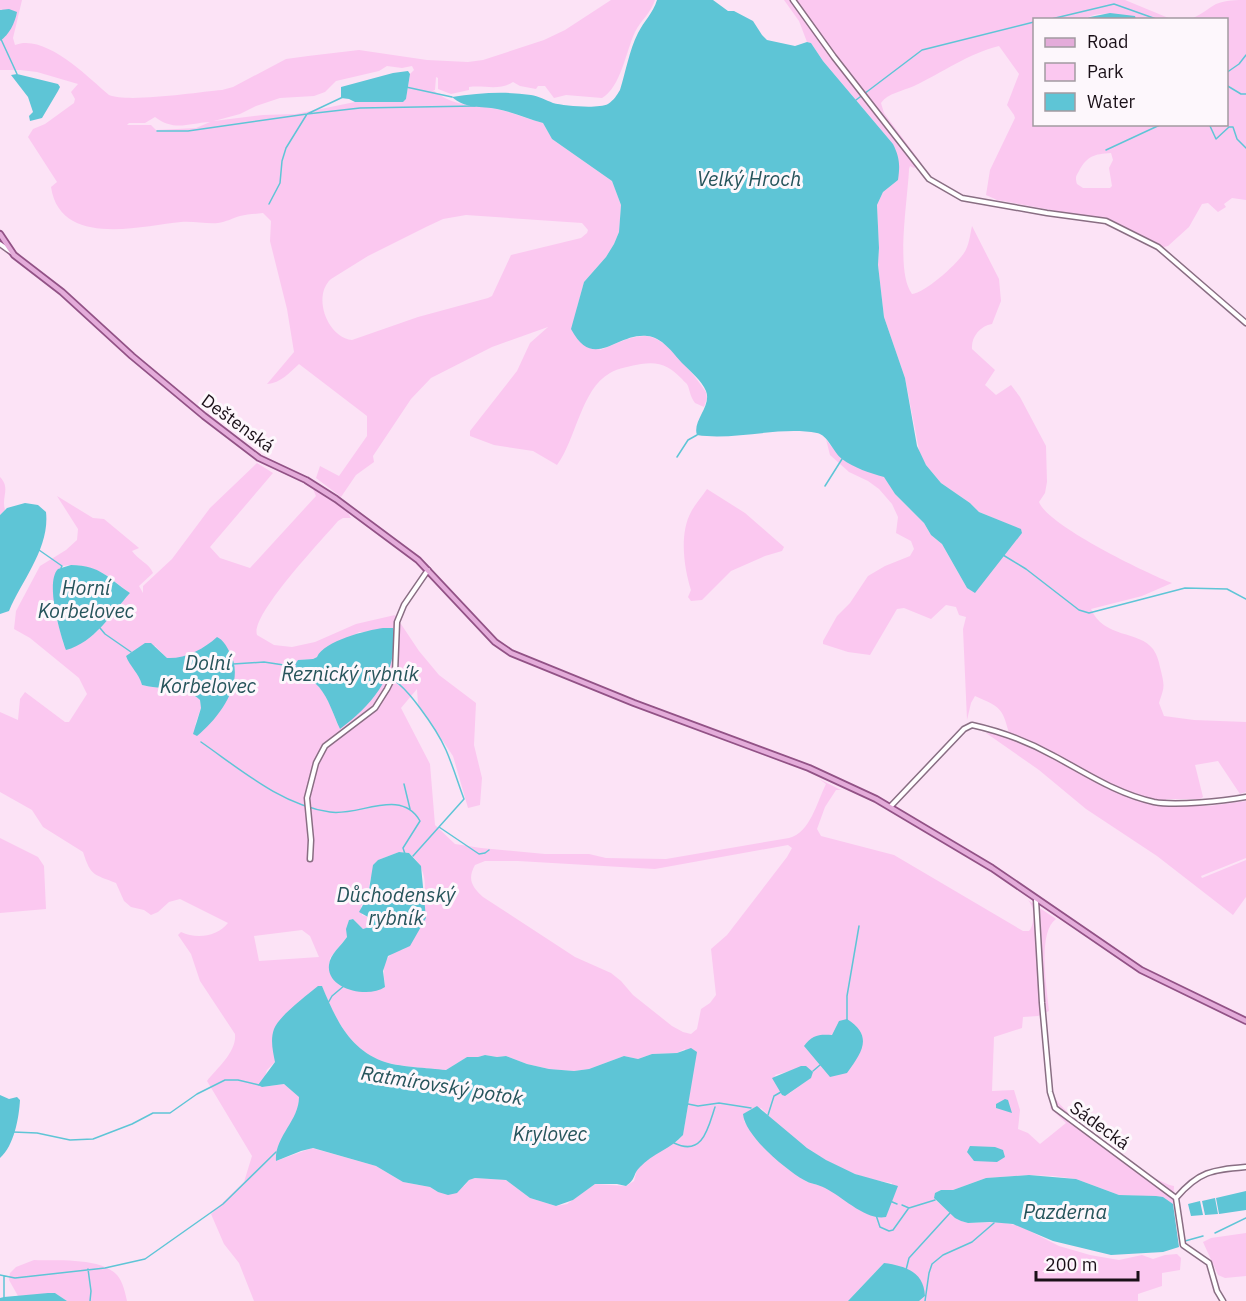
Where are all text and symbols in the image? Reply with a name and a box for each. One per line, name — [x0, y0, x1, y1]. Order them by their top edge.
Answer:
legend — [1033, 18, 1228, 126]
text: Road — [1087, 30, 1128, 53]
text: Park — [1087, 60, 1124, 83]
text: Water — [1087, 90, 1136, 113]
water label: Velký Hroch — [697, 165, 801, 192]
street label: Deštenská — [197, 389, 279, 457]
water label: Horní Korbelovec — [38, 574, 135, 624]
water label: Dolní Korbelovec — [160, 649, 257, 699]
water label: Řeznický rybník — [281, 660, 419, 687]
water label: Důchodenský rybník — [337, 881, 457, 931]
water label: Ratmírovský potok — [359, 1059, 526, 1111]
street label: Sádecká — [1066, 1096, 1135, 1155]
water label: Krylovec — [513, 1120, 588, 1147]
water label: Pazderna — [1023, 1198, 1107, 1225]
scale bar — [1036, 1244, 1138, 1282]
text: 200 m — [1045, 1253, 1097, 1276]

